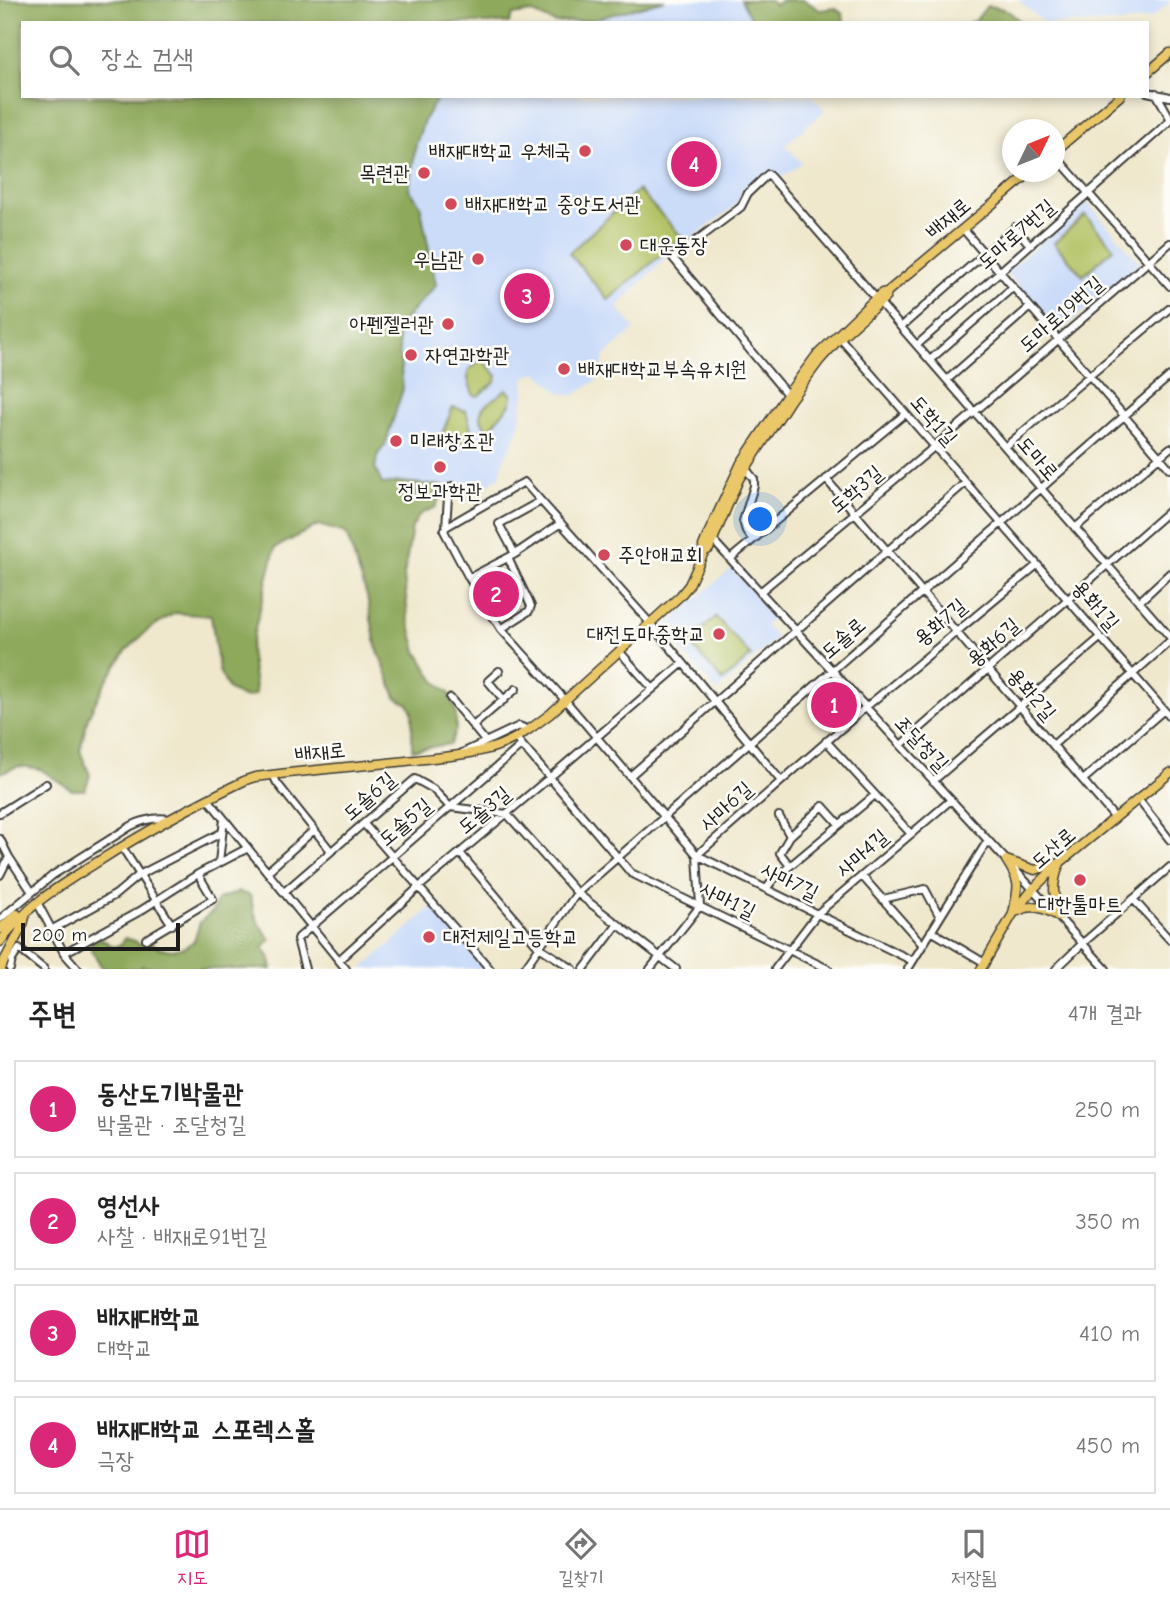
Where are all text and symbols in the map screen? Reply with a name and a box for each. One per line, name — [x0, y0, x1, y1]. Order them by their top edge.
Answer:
search box — [21, 21, 1149, 98]
icon: search — [45, 41, 83, 79]
text: 장소 검색 — [101, 44, 193, 74]
north arrow — [1002, 119, 1065, 182]
pin: 4 — [671, 138, 717, 190]
place label: 배재대학교 우체국 — [429, 139, 571, 163]
marker: 배재대학교 우체국 — [577, 143, 593, 159]
place label: 목련관 — [359, 161, 410, 185]
marker: 목련관 — [416, 165, 432, 181]
place label: 배재대학교 중앙도서관 — [465, 192, 641, 216]
street label: 배재로 — [921, 193, 975, 243]
street label: 도마로7번길 — [972, 194, 1060, 274]
marker: 배재대학교 중앙도서관 — [443, 196, 459, 212]
place label: 대운동장 — [640, 233, 708, 257]
marker: 대운동장 — [618, 237, 634, 253]
place label: 우남관 — [413, 247, 464, 271]
marker: 우남관 — [470, 251, 486, 267]
pin: 3 — [504, 270, 550, 322]
street label: 도마로19번길 — [1014, 271, 1108, 357]
place label: 아펜젤러관 — [350, 312, 434, 336]
marker: 아펜젤러관 — [440, 316, 456, 332]
place label: 자연과학관 — [425, 343, 510, 367]
marker: 자연과학관 — [403, 347, 419, 363]
place label: 배재대학교부속유치원 — [578, 357, 747, 381]
marker: 배재대학교부속유치원 — [556, 361, 572, 377]
street label: 도학1길 — [906, 390, 962, 450]
place label: 미래창조관 — [410, 429, 495, 453]
street label: 도마로 — [1012, 431, 1064, 485]
marker: 미래창조관 — [388, 433, 404, 449]
marker: 정보과학관 — [432, 459, 448, 475]
street label: 도학3길 — [825, 460, 887, 518]
place label: 정보과학관 — [398, 479, 482, 503]
your location — [743, 502, 777, 536]
place label: 주안애교회 — [618, 543, 703, 567]
marker: 주안애교회 — [596, 547, 612, 563]
pin: 2 — [473, 568, 519, 620]
street label: 용화1길 — [1068, 575, 1124, 635]
street label: 용화7길 — [909, 593, 971, 651]
street label: 도솔로 — [816, 612, 870, 664]
street label: 용화6길 — [962, 613, 1024, 671]
place label: 대전도마중학교 — [587, 622, 705, 646]
marker: 대전도마중학교 — [711, 626, 727, 642]
street label: 용화2길 — [1003, 663, 1061, 725]
pin: 1 — [811, 679, 857, 731]
street label: 조달청길 — [890, 710, 954, 776]
street label: 배재로 — [294, 737, 346, 767]
street label: 도솔6길 — [338, 767, 400, 825]
street label: 사마6길 — [695, 776, 757, 836]
street label: 도솔3길 — [453, 781, 515, 839]
street label: 도솔5길 — [374, 793, 437, 851]
street label: 도산로 — [1026, 822, 1080, 874]
street label: 사마4길 — [831, 824, 893, 882]
street label: 사마7길 — [757, 857, 823, 905]
marker: 대한툴마트 — [1072, 872, 1088, 888]
street label: 사마1길 — [696, 876, 760, 924]
place label: 대한툴마트 — [1038, 892, 1122, 916]
scale bar — [21, 920, 180, 952]
text: 200 m — [32, 924, 87, 946]
place label: 대전제일고등학교 — [443, 925, 578, 949]
marker: 대전제일고등학교 — [421, 929, 437, 945]
text: 주변 — [28, 997, 76, 1032]
text: 4개 결과 — [1068, 1000, 1142, 1027]
text: 동산도기박물관 — [97, 1079, 243, 1109]
text: 1 — [48, 1096, 58, 1123]
text: 250 m — [1075, 1096, 1140, 1123]
text: 박물관 · 조달청길 — [97, 1111, 246, 1138]
text: 영선사 — [97, 1191, 160, 1221]
text: 2 — [47, 1208, 59, 1235]
text: 350 m — [1075, 1208, 1140, 1235]
text: 사찰 · 배재로91번길 — [97, 1223, 267, 1250]
text: 배재대학교 — [97, 1303, 202, 1333]
text: 3 — [47, 1320, 59, 1347]
text: 410 m — [1079, 1320, 1140, 1347]
text: 대학교 — [97, 1335, 153, 1362]
text: 배재대학교 스포렉스홀 — [97, 1415, 315, 1445]
text: 4 — [48, 1432, 58, 1459]
text: 450 m — [1076, 1432, 1140, 1459]
text: 극장 — [97, 1447, 134, 1474]
tab: 지도 — [173, 1525, 211, 1591]
tab: 길찾기 — [558, 1525, 604, 1591]
tab: 저장됨 — [951, 1525, 997, 1591]

